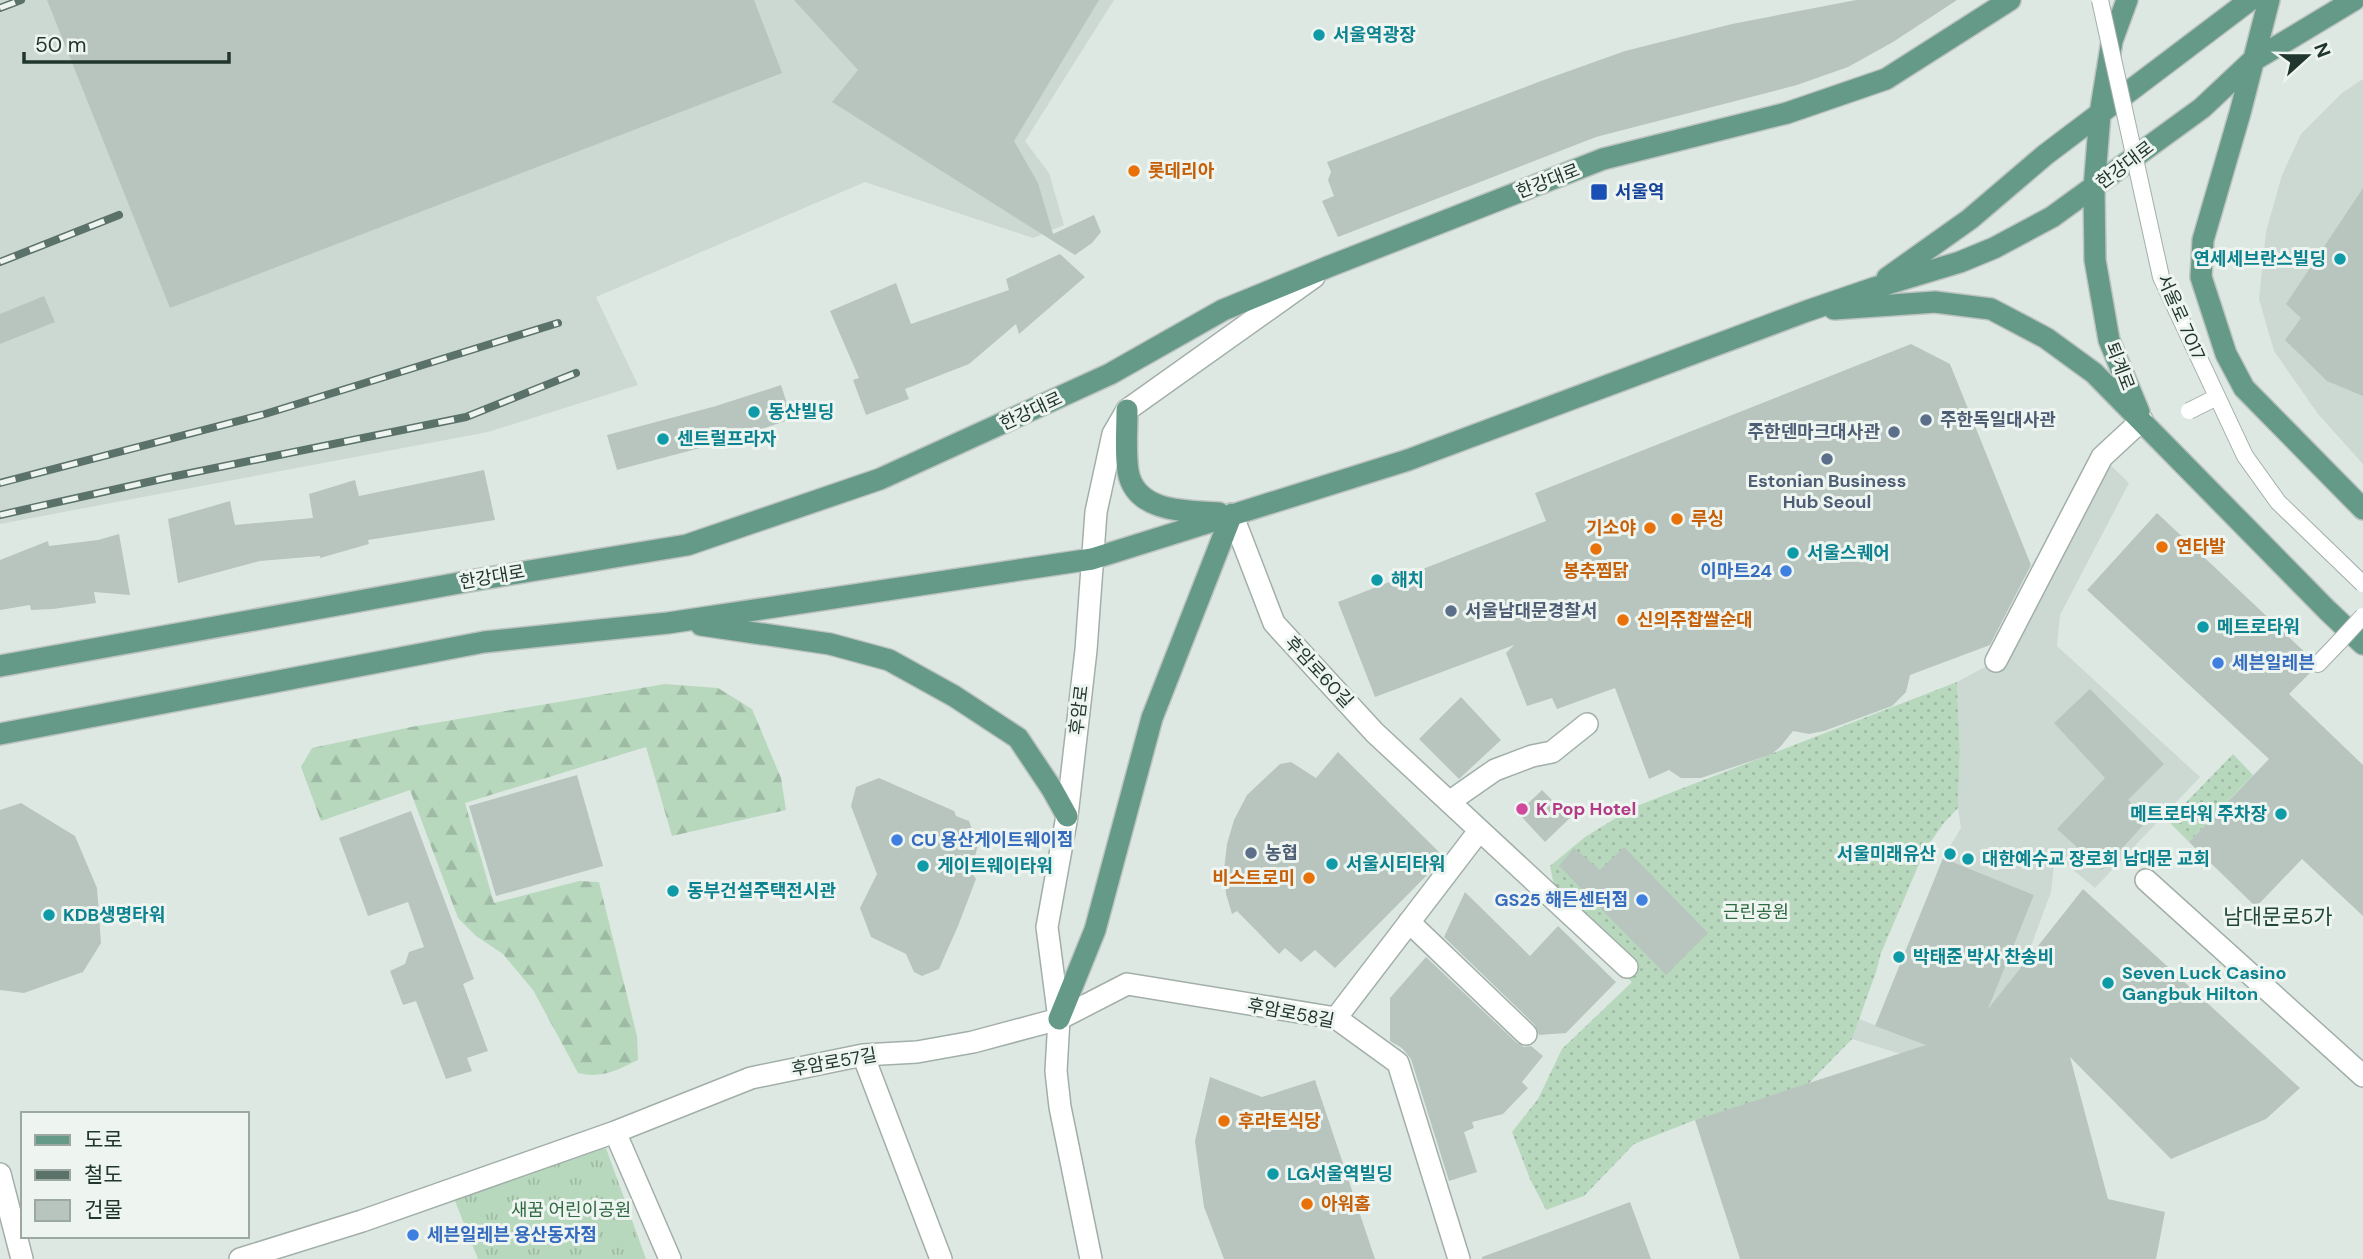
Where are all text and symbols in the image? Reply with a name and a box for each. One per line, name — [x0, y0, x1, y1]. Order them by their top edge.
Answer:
scale bar — [24, 21, 229, 65]
north arrow — [2272, 21, 2342, 91]
place label: 서울역광장 — [1333, 23, 1416, 47]
marker: 서울역광장 — [1311, 27, 1327, 43]
text: 50 m — [35, 31, 86, 59]
text: N — [2308, 39, 2337, 61]
street label: 한강대로 — [2091, 135, 2159, 195]
street label: 한강대로 — [1513, 158, 1583, 204]
place label: 롯데리아 — [1148, 159, 1215, 183]
marker: 롯데리아 — [1126, 163, 1142, 179]
place label: 서울역 — [1615, 180, 1665, 204]
marker: 서울역 — [1589, 182, 1609, 202]
place label: 연세세브란스빌딩 — [2194, 247, 2326, 271]
marker: 연세세브란스빌딩 — [2332, 251, 2348, 267]
street label: 서울로 7017 — [2151, 270, 2211, 364]
street label: 퇴계로 — [2100, 339, 2140, 393]
street label: 한강대로 — [996, 386, 1066, 436]
place label: 동산빌딩 — [768, 400, 834, 424]
marker: 동산빌딩 — [746, 404, 762, 420]
place label: 주한독일대사관 — [1940, 408, 2056, 432]
marker: 주한독일대사관 — [1918, 412, 1934, 428]
place label: 주한덴마크대사관 — [1748, 420, 1880, 444]
marker: 주한덴마크대사관 — [1886, 424, 1902, 440]
place label: 센트럴프라자 — [677, 427, 777, 451]
marker: 센트럴프라자 — [655, 431, 671, 447]
marker: Estonian Business Hub Seoul — [1819, 451, 1835, 467]
place label: Estonian Business Hub Seoul — [1748, 469, 1906, 514]
place label: 루싱 — [1691, 507, 1724, 531]
marker: 루싱 — [1669, 511, 1685, 527]
place label: 기소야 — [1586, 516, 1636, 540]
marker: 기소야 — [1642, 520, 1658, 536]
place label: 연타발 — [2176, 535, 2226, 559]
marker: 연타발 — [2154, 539, 2170, 555]
marker: 봉추찜닭 — [1588, 541, 1604, 557]
place label: 서울스퀘어 — [1807, 541, 1890, 565]
marker: 서울스퀘어 — [1785, 545, 1801, 561]
street label: 한강대로 — [457, 559, 527, 595]
place label: 봉추찜닭 — [1563, 559, 1629, 583]
place label: 이마트24 — [1700, 559, 1772, 583]
marker: 이마트24 — [1778, 563, 1794, 579]
place label: 해치 — [1391, 568, 1424, 592]
marker: 해치 — [1369, 572, 1385, 588]
place label: 서울남대문경찰서 — [1465, 599, 1597, 623]
marker: 서울남대문경찰서 — [1443, 603, 1459, 619]
place label: 신의주찹쌀순대 — [1637, 608, 1753, 632]
marker: 신의주찹쌀순대 — [1615, 612, 1631, 628]
place label: 메트로타워 — [2217, 615, 2300, 639]
marker: 메트로타워 — [2195, 619, 2211, 635]
street label: 후암로60길 — [1280, 631, 1358, 713]
place label: 세븐일레븐 — [2232, 651, 2315, 675]
marker: 세븐일레븐 — [2210, 655, 2226, 671]
street label: 후암로 — [1064, 684, 1094, 736]
place label: K Pop Hotel — [1536, 797, 1636, 821]
marker: K Pop Hotel — [1514, 801, 1530, 817]
place label: 메트로타워 주차장 — [2130, 802, 2267, 826]
marker: 메트로타워 주차장 — [2273, 806, 2289, 822]
place label: CU 용산게이트웨이점 — [911, 828, 1073, 852]
marker: CU 용산게이트웨이점 — [889, 832, 905, 848]
place label: 농협 — [1265, 841, 1298, 865]
place label: 서울미래유산 — [1837, 842, 1936, 866]
marker: 농협 — [1243, 845, 1259, 861]
marker: 서울미래유산 — [1942, 846, 1958, 862]
place label: 대한예수교 장로회 남대문 교회 — [1982, 847, 2210, 871]
marker: 대한예수교 장로회 남대문 교회 — [1960, 851, 1976, 867]
place label: 서울시티타워 — [1346, 852, 1445, 876]
place label: 게이트웨이타워 — [937, 854, 1053, 878]
marker: 서울시티타워 — [1324, 856, 1340, 872]
marker: 게이트웨이타워 — [915, 858, 931, 874]
place label: 비스트로미 — [1212, 866, 1295, 890]
marker: 비스트로미 — [1301, 870, 1317, 886]
place label: 동부건설주택전시관 — [687, 879, 836, 903]
marker: 동부건설주택전시관 — [665, 883, 681, 899]
place label: GS25 해든센터점 — [1495, 888, 1628, 912]
marker: GS25 해든센터점 — [1634, 892, 1650, 908]
park label: 근린공원 — [1723, 900, 1789, 924]
place label: KDB생명타워 — [63, 903, 165, 927]
district label: 남대문로5가 — [2223, 903, 2333, 931]
marker: KDB생명타워 — [41, 907, 57, 923]
place label: 박태준 박사 찬송비 — [1913, 945, 2054, 969]
marker: 박태준 박사 찬송비 — [1891, 949, 1907, 965]
place label: Seven Luck Casino Gangbuk Hilton — [2122, 961, 2286, 1006]
marker: Seven Luck Casino Gangbuk Hilton — [2100, 975, 2116, 991]
street label: 후암로58길 — [1245, 993, 1337, 1033]
street label: 후암로57길 — [789, 1043, 879, 1081]
place label: 후라토식당 — [1238, 1109, 1321, 1133]
legend — [21, 1112, 248, 1238]
marker: 후라토식당 — [1216, 1113, 1232, 1129]
text: 도로 — [84, 1126, 123, 1154]
text: 철도 — [84, 1161, 123, 1189]
place label: LG서울역빌딩 — [1287, 1162, 1393, 1186]
marker: LG서울역빌딩 — [1265, 1166, 1281, 1182]
place label: 아워홈 — [1321, 1192, 1371, 1216]
text: 건물 — [84, 1196, 123, 1224]
marker: 아워홈 — [1299, 1196, 1315, 1212]
park label: 새꿈 어린이공원 — [511, 1198, 631, 1222]
place label: 세븐일레븐 용산동자점 — [427, 1223, 597, 1247]
marker: 세븐일레븐 용산동자점 — [405, 1227, 421, 1243]

